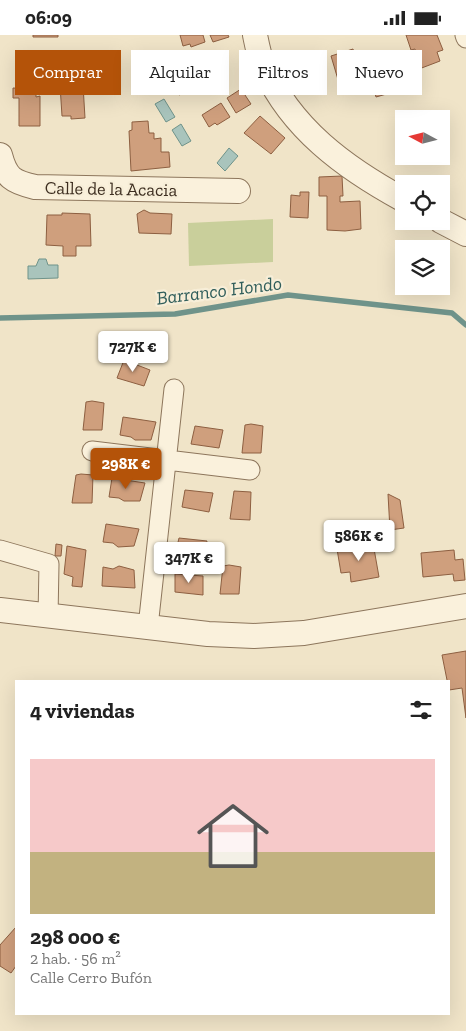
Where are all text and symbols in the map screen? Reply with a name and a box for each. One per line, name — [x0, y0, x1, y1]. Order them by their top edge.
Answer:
text: 06:09 — [25, 6, 72, 29]
chip: Comprar — [15, 50, 121, 95]
chip: Alquilar — [131, 50, 229, 95]
chip: Filtros — [239, 50, 327, 95]
chip: Nuevo — [337, 50, 422, 95]
north arrow — [395, 110, 450, 165]
map controls — [395, 110, 450, 295]
button: locate — [395, 175, 450, 230]
street label: Calle de la Acacia — [45, 177, 178, 201]
button: layers — [395, 240, 450, 295]
water label: Barranco Hondo — [155, 271, 283, 310]
pin: 727K € — [92, 331, 174, 373]
text: 727K € — [109, 337, 157, 356]
pin: 298K € — [85, 447, 167, 490]
text: 298K € — [101, 454, 151, 473]
pin: 586K € — [318, 519, 400, 562]
text: 586K € — [335, 526, 383, 545]
pin: 347K € — [148, 541, 230, 584]
text: 347K € — [165, 548, 213, 567]
icon: filters — [407, 696, 435, 724]
text: 4 viviendas — [30, 698, 135, 723]
icon: home — [188, 791, 278, 881]
text: 298 000 € — [30, 924, 120, 949]
text: 2 hab. · 56 m² — [30, 949, 121, 968]
text: Calle Cerro Bufón — [30, 968, 152, 987]

